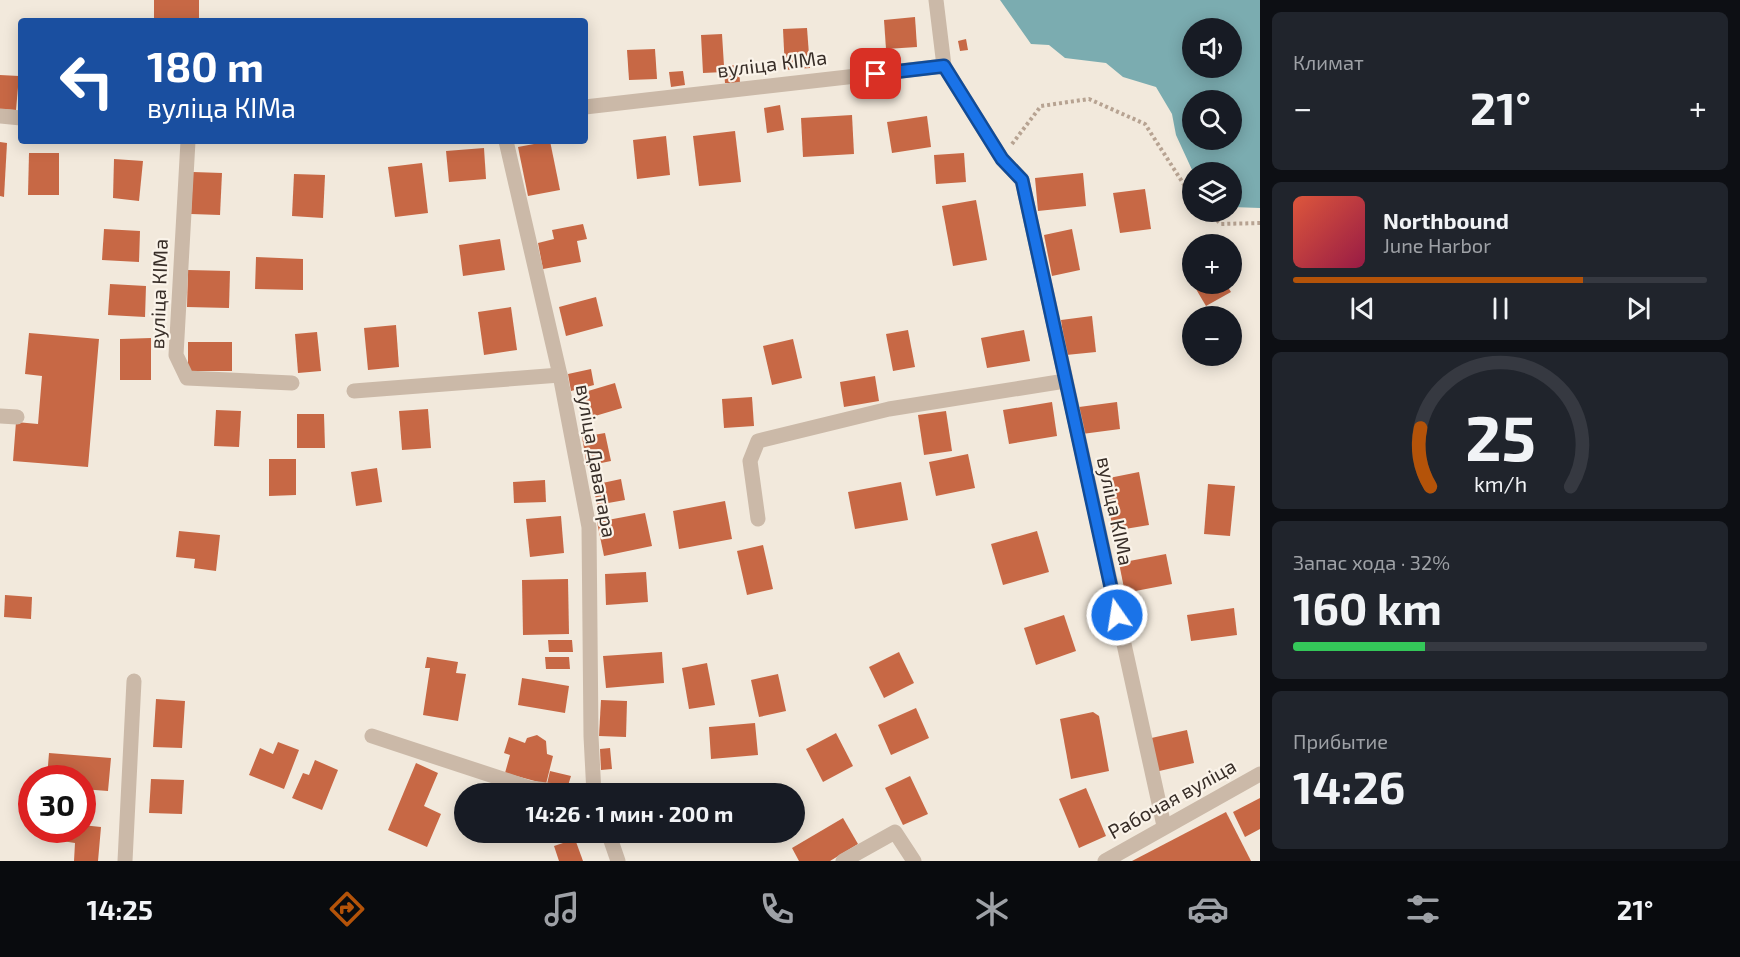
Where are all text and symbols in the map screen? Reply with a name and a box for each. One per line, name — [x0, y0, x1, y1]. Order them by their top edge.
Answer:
map controls — [1182, 18, 1242, 366]
button: sound — [1182, 18, 1242, 78]
text: 180 m — [147, 40, 264, 90]
icon: left — [48, 42, 126, 120]
street label: вуліца КІМа — [716, 44, 828, 83]
pin — [850, 48, 901, 99]
text: Климат — [1293, 50, 1364, 74]
icon: arrive — [859, 57, 892, 90]
text: 21° — [1470, 80, 1531, 134]
text: − — [1293, 87, 1312, 127]
text: + — [1689, 87, 1707, 127]
button: search — [1182, 90, 1242, 150]
text: вуліца КІМа — [147, 91, 296, 123]
button: layers — [1182, 162, 1242, 222]
text: Northbound — [1383, 207, 1509, 233]
text: June Harbor — [1383, 233, 1491, 257]
button: + — [1182, 234, 1242, 294]
street label: вуліца КІМа — [144, 238, 173, 350]
icon: previous — [1346, 292, 1379, 325]
icon: pause — [1484, 292, 1517, 325]
icon: next — [1622, 292, 1655, 325]
button: − — [1182, 306, 1242, 366]
street label: вуліца Даватара — [571, 382, 622, 539]
text: 25 — [1465, 400, 1535, 475]
street label: вуліца КІМа — [1092, 454, 1139, 567]
text: km/h — [1473, 472, 1527, 497]
text: Запас хода · 32% — [1293, 550, 1450, 574]
text: 160 km — [1293, 580, 1442, 634]
position arrow — [1085, 583, 1149, 647]
text: Прибытие — [1293, 729, 1388, 753]
street label: Рабочая вуліца — [1103, 753, 1240, 844]
text: 14:26 — [1293, 759, 1405, 813]
speed limit sign: 30 — [18, 765, 96, 843]
text: 14:26 · 1 мин · 200 m — [526, 800, 733, 826]
icon: directions — [326, 888, 368, 930]
icon: music — [541, 888, 583, 930]
icon: phone — [756, 888, 798, 930]
icon: climate — [971, 888, 1013, 930]
icon: car — [1187, 888, 1229, 930]
icon: filters — [1402, 888, 1444, 930]
text: 14:25 — [87, 893, 153, 925]
text: 21° — [1617, 893, 1653, 925]

